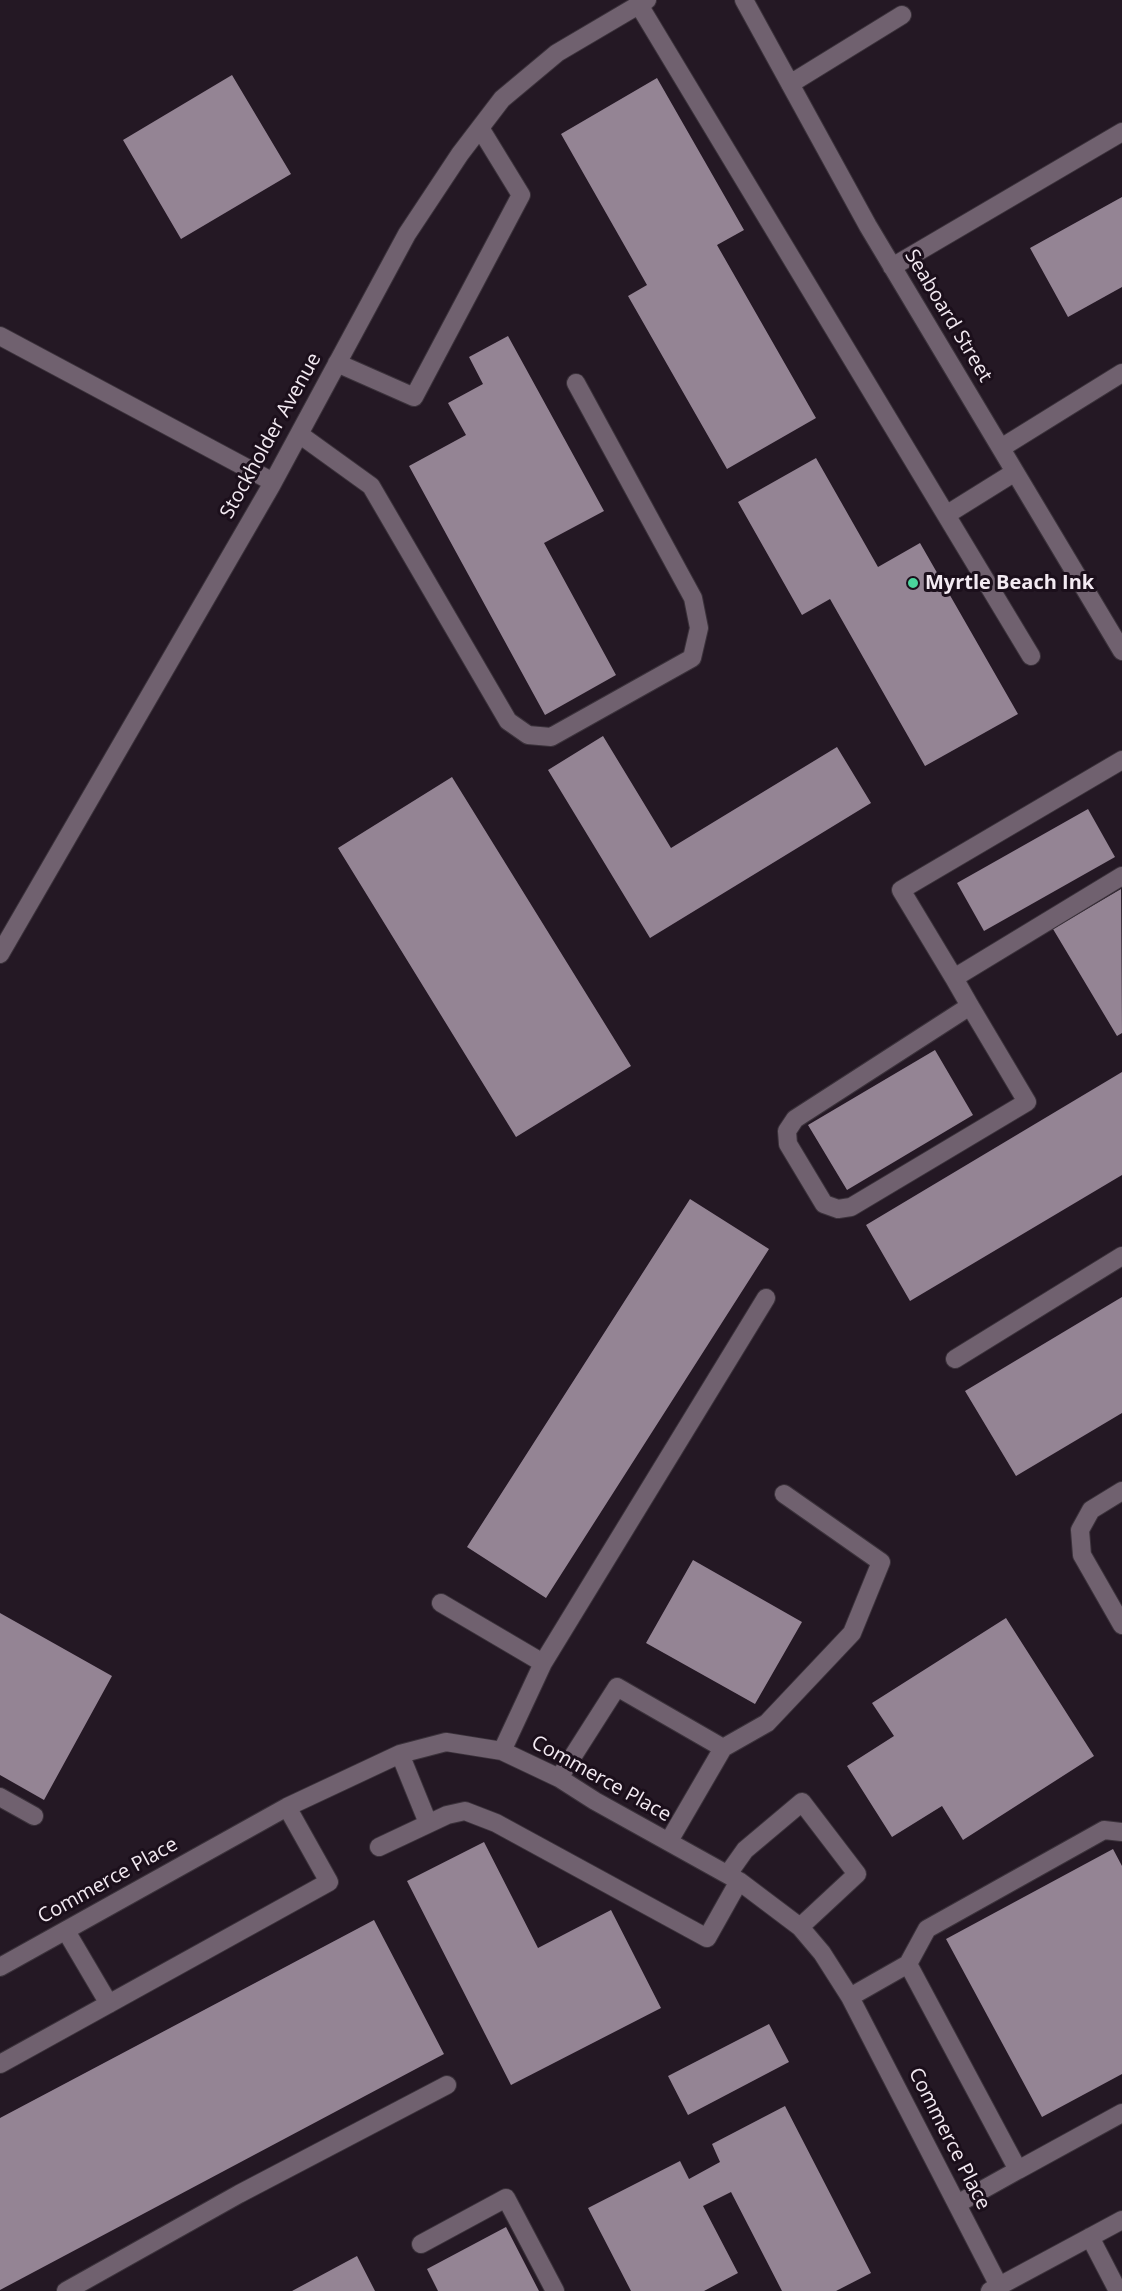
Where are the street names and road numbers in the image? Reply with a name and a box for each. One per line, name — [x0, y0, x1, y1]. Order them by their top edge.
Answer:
street label: Seaboard Street — [899, 245, 997, 387]
street label: Stockholder Avenue — [215, 349, 327, 523]
street label: Commerce Place — [527, 1731, 675, 1827]
street label: Commerce Place — [34, 1833, 182, 1929]
street label: Commerce Place — [903, 2064, 995, 2214]

